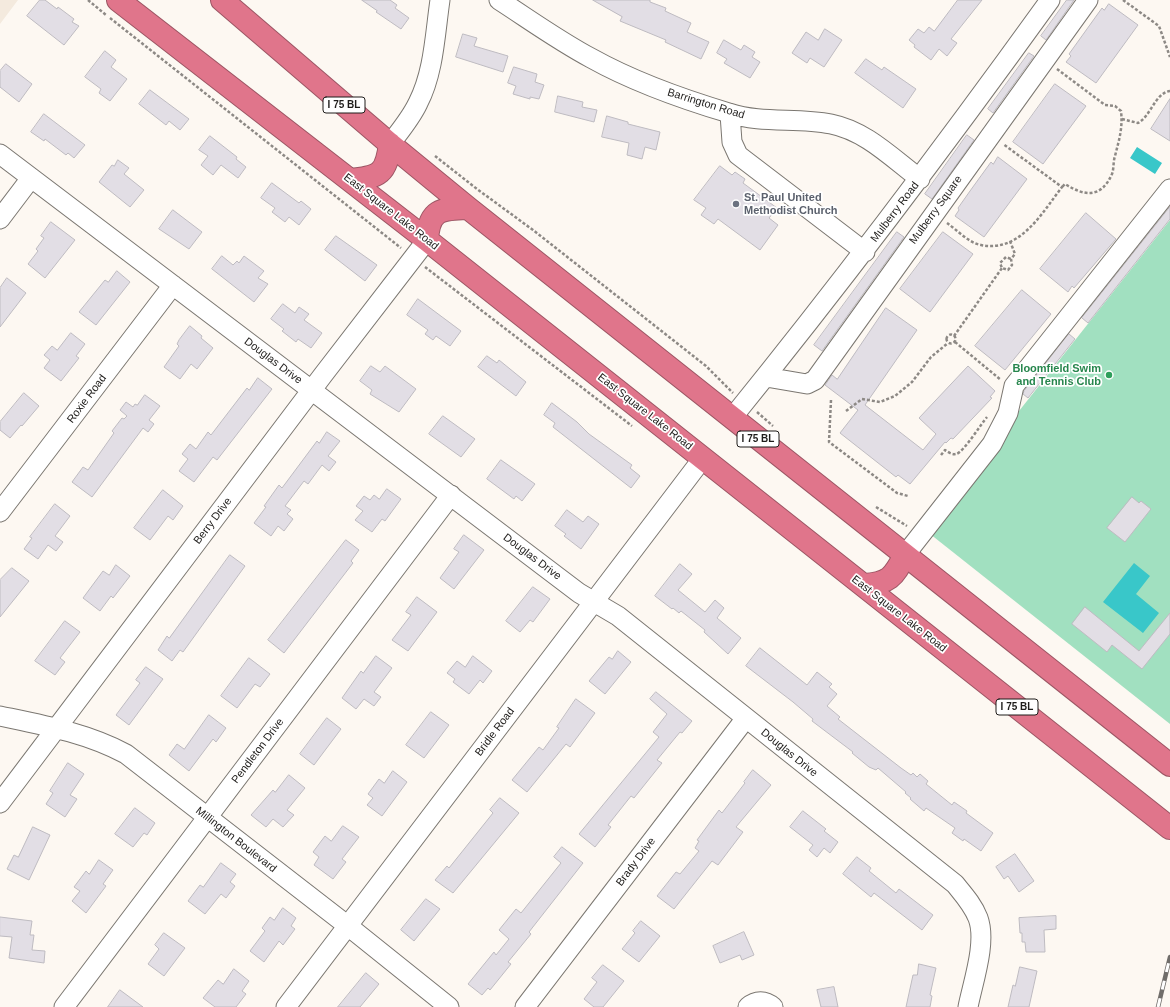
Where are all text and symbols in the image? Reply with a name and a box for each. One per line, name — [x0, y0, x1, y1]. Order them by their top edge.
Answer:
street label: Barrington Road — [666, 86, 746, 122]
road number: I 75 BL — [323, 97, 365, 113]
street label: East Square Lake Road — [341, 171, 441, 253]
street label: Mulberry Square — [907, 173, 965, 247]
street label: Mulberry Road — [868, 179, 922, 245]
place label: St. Paul United Methodist Church — [744, 191, 837, 217]
marker: St. Paul United Methodist Church — [731, 199, 741, 209]
street label: Douglas Drive — [241, 335, 305, 387]
place label: Bloomfield Swim and Tennis Club — [1012, 362, 1101, 388]
marker: Bloomfield Swim and Tennis Club — [1104, 370, 1114, 380]
street label: East Square Lake Road — [595, 371, 695, 453]
street label: Roxie Road — [64, 372, 110, 426]
road number: I 75 BL — [737, 431, 779, 447]
street label: Berry Drive — [191, 495, 235, 547]
street label: Douglas Drive — [500, 531, 564, 583]
street label: East Square Lake Road — [849, 573, 949, 655]
road number: I 75 BL — [996, 699, 1038, 715]
street label: Bridle Road — [472, 705, 518, 759]
street label: Pendleton Drive — [229, 716, 287, 786]
street label: Douglas Drive — [758, 726, 820, 780]
street label: Millington Boulevard — [193, 804, 279, 876]
street label: Brady Drive — [613, 835, 659, 889]

